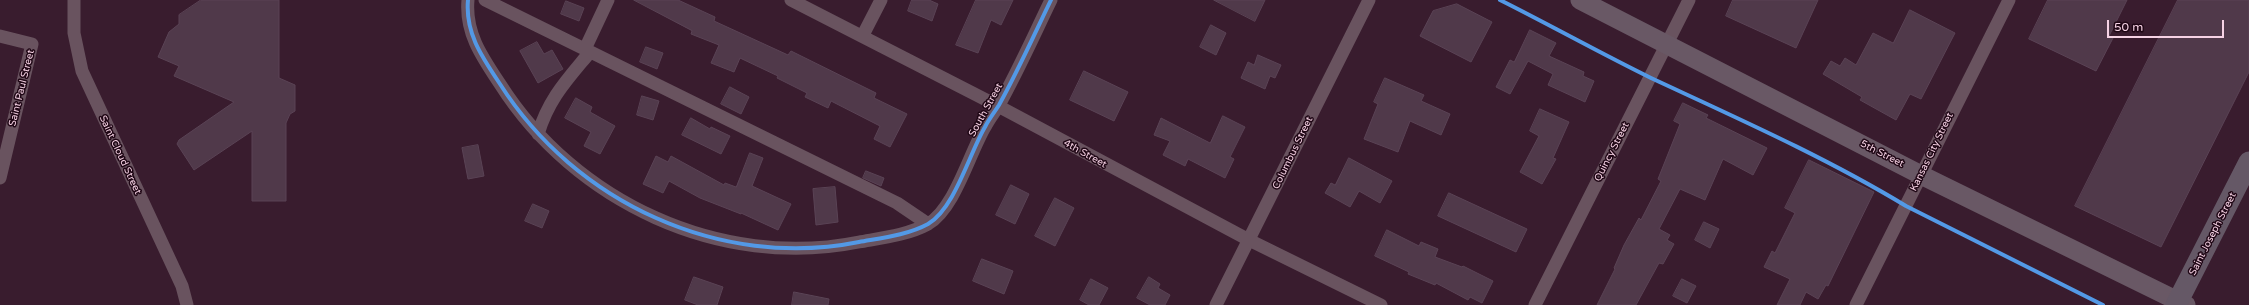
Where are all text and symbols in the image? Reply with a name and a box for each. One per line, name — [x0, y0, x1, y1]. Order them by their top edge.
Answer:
scale bar — [2109, 12, 2226, 38]
text: 50 m — [2114, 20, 2143, 34]
street label: Saint Paul Street — [7, 48, 37, 128]
street label: South Street — [966, 81, 1006, 139]
street label: Kansas City Street — [1908, 111, 1956, 193]
street label: Saint Cloud Street — [96, 114, 144, 196]
street label: Columbus Street — [1270, 115, 1316, 191]
street label: Quincy Street — [1592, 121, 1632, 183]
street label: 4th Street — [1061, 137, 1109, 171]
street label: 5th Street — [1858, 138, 1906, 170]
street label: Saint Joseph Street — [2187, 191, 2239, 277]

